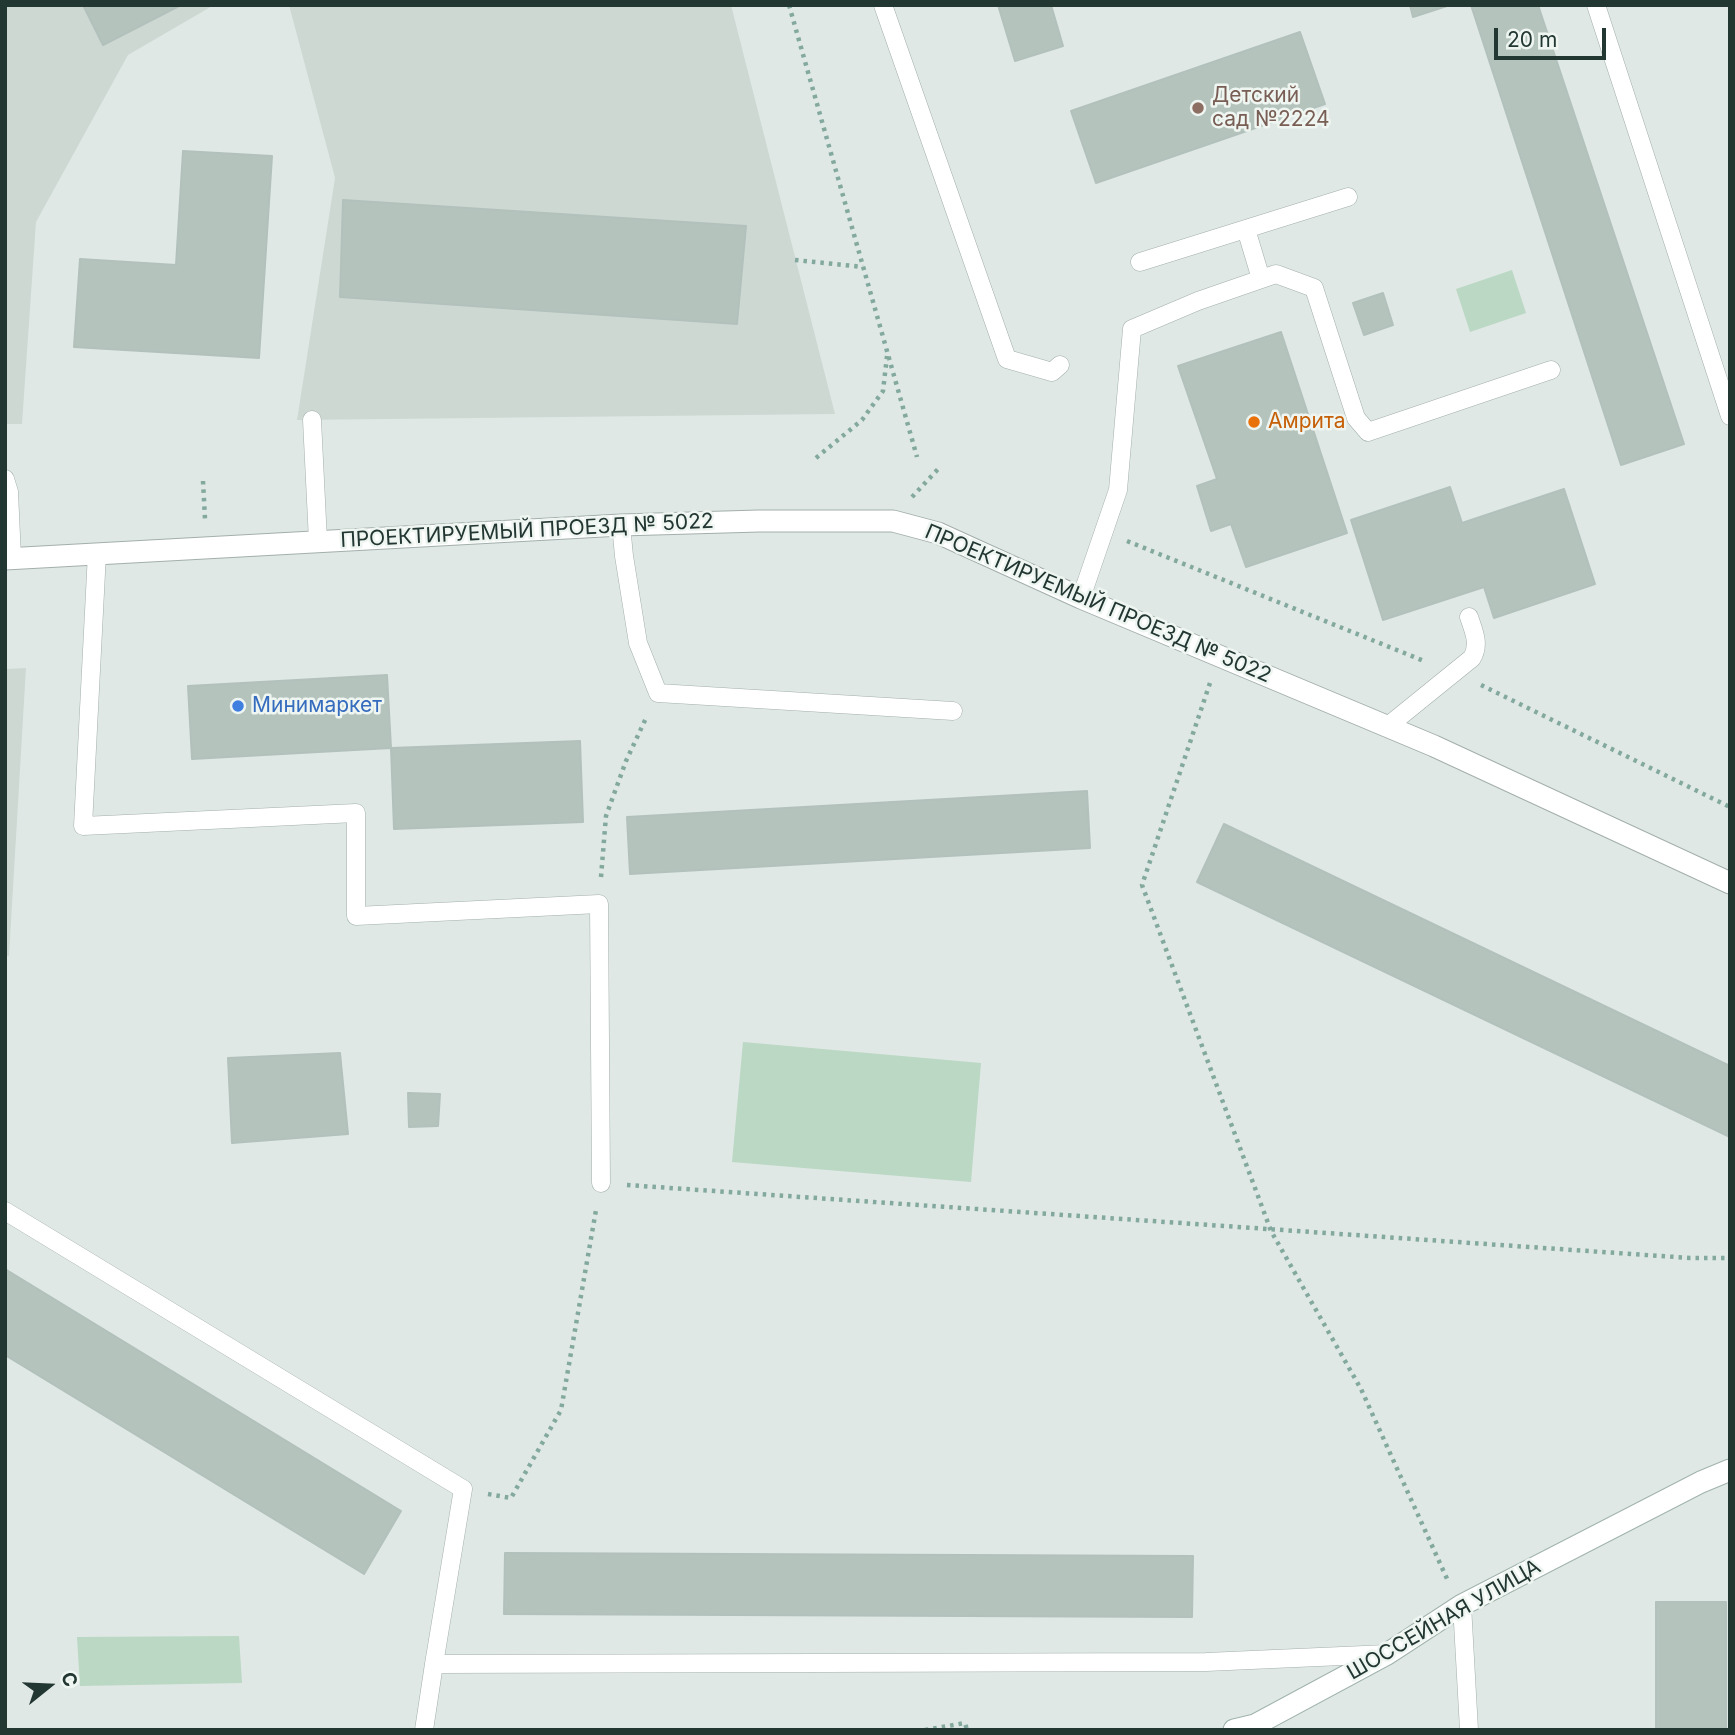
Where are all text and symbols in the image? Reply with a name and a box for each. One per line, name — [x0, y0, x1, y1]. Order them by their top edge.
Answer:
scale bar — [1497, 14, 1609, 58]
text: 20 m — [1507, 27, 1557, 52]
place label: Детский сад №2224 — [1212, 83, 1330, 133]
marker: Детский сад №2224 — [1190, 100, 1206, 116]
place label: Амрита — [1268, 409, 1346, 435]
marker: Амрита — [1246, 414, 1262, 430]
street label: ПРОЕКТИРУЕМЫЙ ПРОЕЗД № 5022 — [340, 509, 714, 553]
street label: ПРОЕКТИРУЕМЫЙ ПРОЕЗД № 5022 — [921, 519, 1275, 689]
place label: Минимаркет — [252, 693, 382, 719]
marker: Минимаркет — [230, 698, 246, 714]
street label: ШОССЕЙНАЯ УЛИЦА — [1343, 1554, 1545, 1686]
north arrow — [14, 1651, 84, 1721]
text: С — [56, 1669, 83, 1690]

